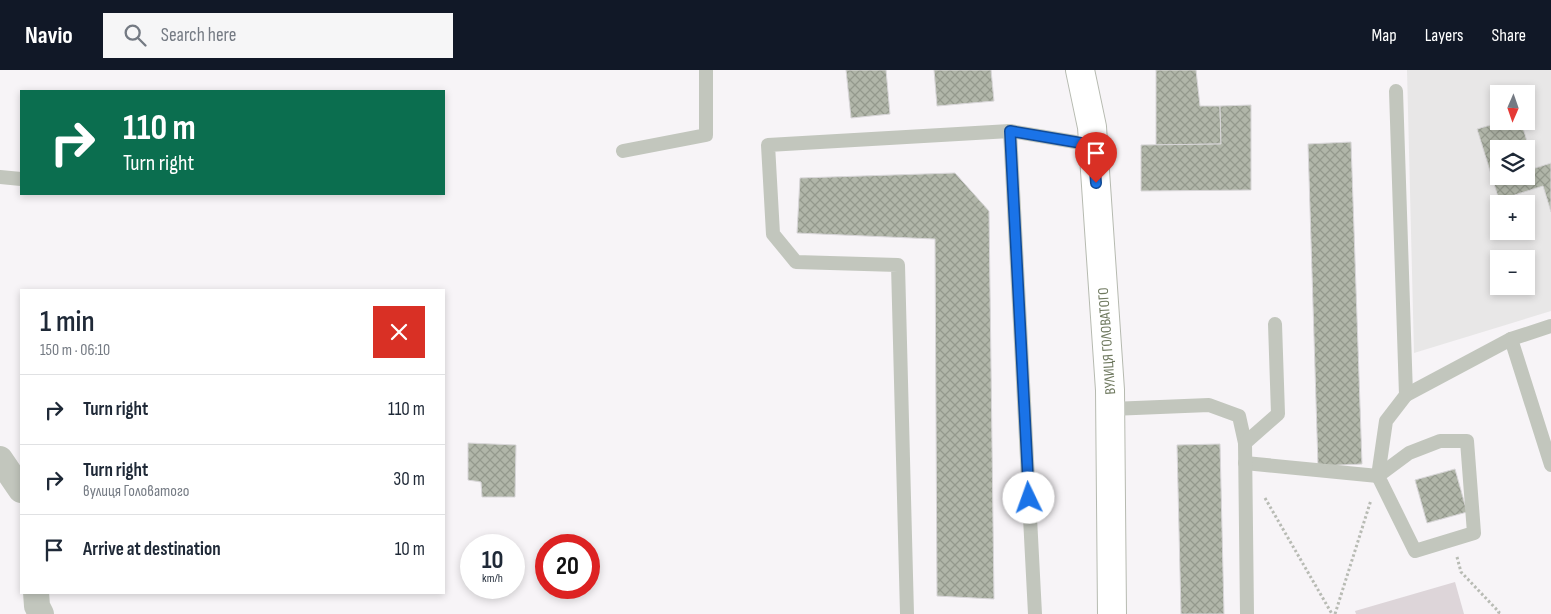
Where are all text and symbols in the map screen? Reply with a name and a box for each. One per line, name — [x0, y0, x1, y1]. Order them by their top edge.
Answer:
search box — [103, 13, 453, 58]
text: Navio — [25, 21, 73, 50]
icon: search — [121, 21, 149, 49]
text: Search here — [161, 24, 236, 47]
text: Map — [1372, 25, 1397, 46]
text: Layers — [1425, 25, 1464, 46]
text: Share — [1492, 25, 1526, 46]
north arrow — [1490, 85, 1535, 130]
map controls — [1490, 85, 1535, 295]
text: 110 m — [123, 107, 196, 150]
icon: right — [40, 110, 105, 175]
pin — [1075, 132, 1117, 183]
icon: arrive — [1082, 139, 1110, 167]
button: layers — [1490, 140, 1535, 185]
text: Turn right — [123, 150, 194, 177]
button: + — [1490, 195, 1535, 240]
button: − — [1490, 250, 1535, 295]
street label: ВУЛИЦЯ ГОЛОВАТОГО — [1094, 287, 1120, 395]
text: 1 min — [40, 304, 95, 340]
button: close — [373, 306, 425, 358]
text: 150 m · 06:10 — [40, 341, 110, 360]
icon: right — [40, 396, 68, 424]
text: Turn right — [83, 398, 148, 421]
text: 110 m — [388, 398, 425, 421]
text: Turn right — [83, 459, 148, 482]
icon: right — [40, 466, 68, 494]
text: 30 m — [393, 468, 425, 491]
position arrow — [1002, 471, 1054, 523]
text: вулиця Головатого — [83, 482, 190, 501]
speed limit sign: 20 — [535, 534, 600, 599]
icon: arrive — [40, 536, 68, 564]
text: Arrive at destination — [83, 538, 221, 561]
text: 10 m — [395, 538, 425, 561]
text: 10 — [482, 545, 503, 576]
text: km/h — [482, 571, 503, 586]

